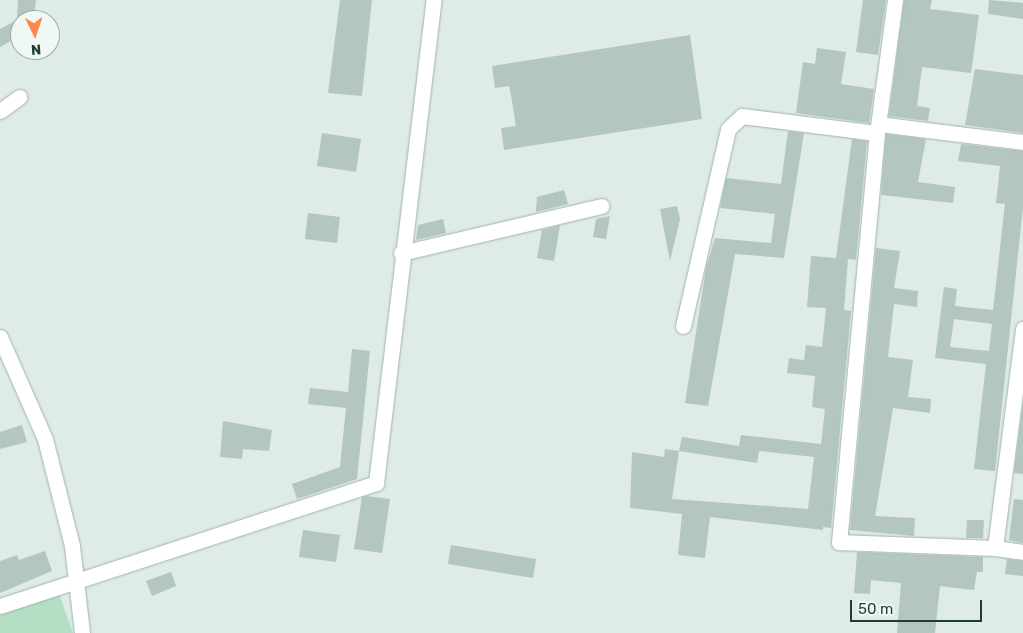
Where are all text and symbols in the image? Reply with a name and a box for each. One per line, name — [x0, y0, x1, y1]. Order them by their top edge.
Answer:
north arrow — [10, 10, 60, 60]
text: N — [30, 41, 42, 58]
scale bar — [853, 590, 986, 622]
text: 50 m — [858, 600, 893, 618]

